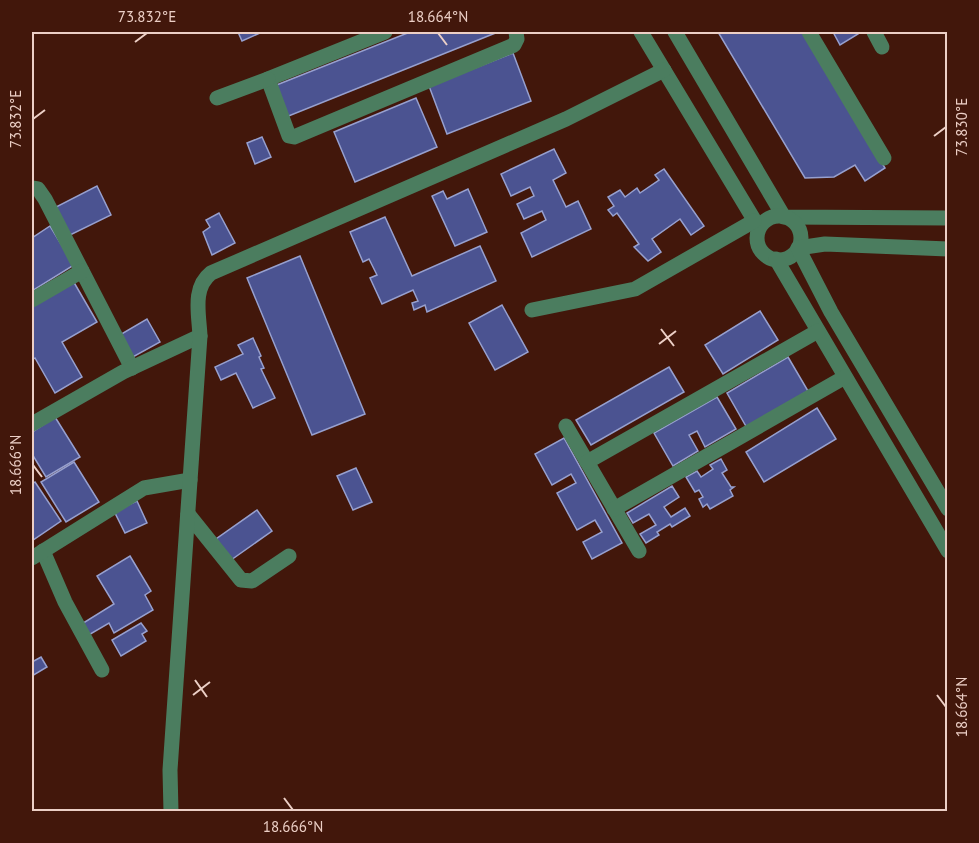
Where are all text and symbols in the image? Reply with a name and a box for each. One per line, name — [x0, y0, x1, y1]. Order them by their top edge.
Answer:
text: 73.832°E — [118, 7, 176, 26]
text: 18.664°N — [408, 7, 468, 26]
text: 73.832°E — [6, 90, 25, 148]
text: 73.830°E — [952, 98, 971, 156]
text: 18.666°N — [6, 435, 25, 495]
text: 18.664°N — [952, 677, 971, 737]
text: 18.666°N — [263, 817, 323, 836]

